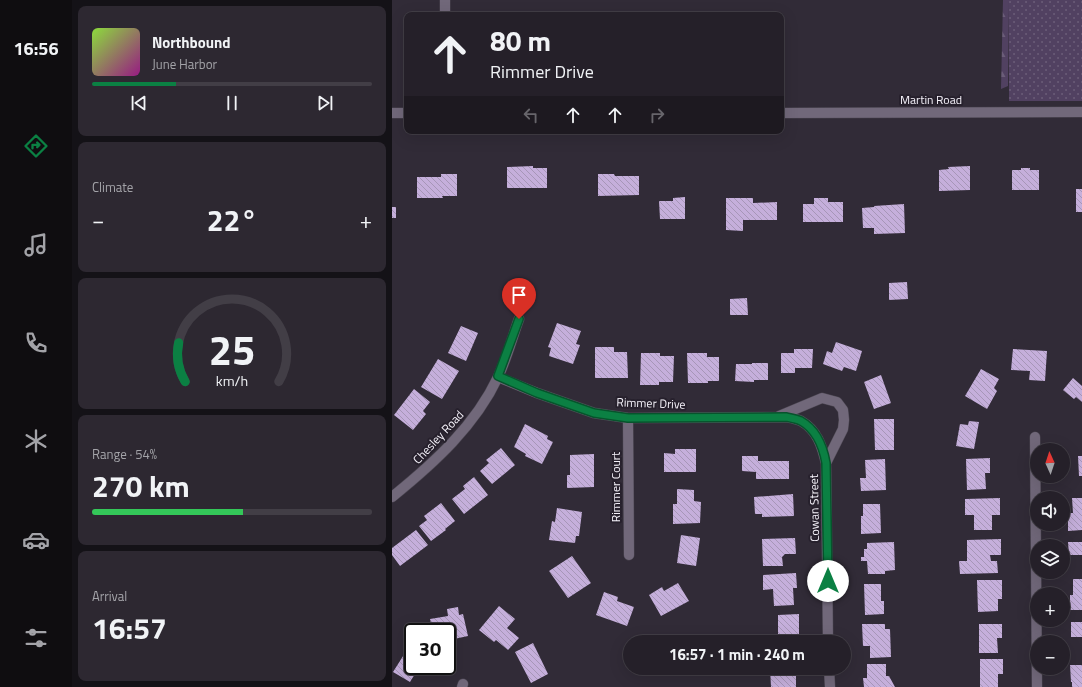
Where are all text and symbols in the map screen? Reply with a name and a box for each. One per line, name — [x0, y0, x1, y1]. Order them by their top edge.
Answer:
text: 80 m — [490, 19, 551, 62]
icon: ahead — [424, 28, 476, 80]
text: Northbound — [152, 31, 231, 54]
text: 16:56 — [14, 35, 58, 62]
text: June Harbor — [152, 54, 217, 74]
text: Rimmer Drive — [490, 58, 594, 85]
street label: Martin Road — [900, 90, 962, 109]
icon: previous — [128, 92, 150, 114]
icon: pause — [221, 92, 243, 114]
icon: next — [314, 92, 336, 114]
icon: left — [520, 104, 542, 126]
icon: ahead — [562, 104, 584, 126]
icon: ahead — [604, 104, 626, 126]
icon: right — [646, 104, 668, 126]
icon: directions — [22, 132, 50, 160]
text: Climate — [92, 177, 133, 197]
text: 22° — [207, 197, 257, 243]
text: − — [92, 203, 104, 237]
text: + — [360, 203, 372, 237]
icon: music — [22, 231, 50, 259]
pin — [502, 278, 536, 319]
icon: arrive — [508, 284, 530, 306]
text: 25 — [209, 317, 255, 380]
icon: phone — [22, 329, 50, 357]
text: km/h — [216, 369, 248, 391]
street label: Rimmer Drive — [616, 392, 686, 414]
street label: Chesley Road — [408, 406, 468, 468]
icon: climate — [22, 427, 50, 455]
north arrow — [1030, 443, 1070, 483]
map controls — [1030, 443, 1070, 675]
text: Range · 54% — [92, 444, 157, 464]
street label: Rimmer Court — [606, 451, 625, 522]
text: 270 km — [92, 463, 190, 509]
street label: Cowan Street — [804, 473, 824, 542]
button: sound — [1030, 491, 1070, 531]
icon: car — [22, 526, 50, 554]
button: layers — [1030, 539, 1070, 579]
position arrow — [807, 560, 849, 602]
text: Arrival — [92, 586, 127, 606]
button: + — [1030, 587, 1070, 627]
text: 16:57 — [92, 605, 167, 651]
speed limit sign: 30 — [404, 623, 456, 675]
icon: filters — [22, 624, 50, 652]
button: − — [1030, 635, 1070, 675]
text: 16:57 · 1 min · 240 m — [669, 643, 805, 666]

